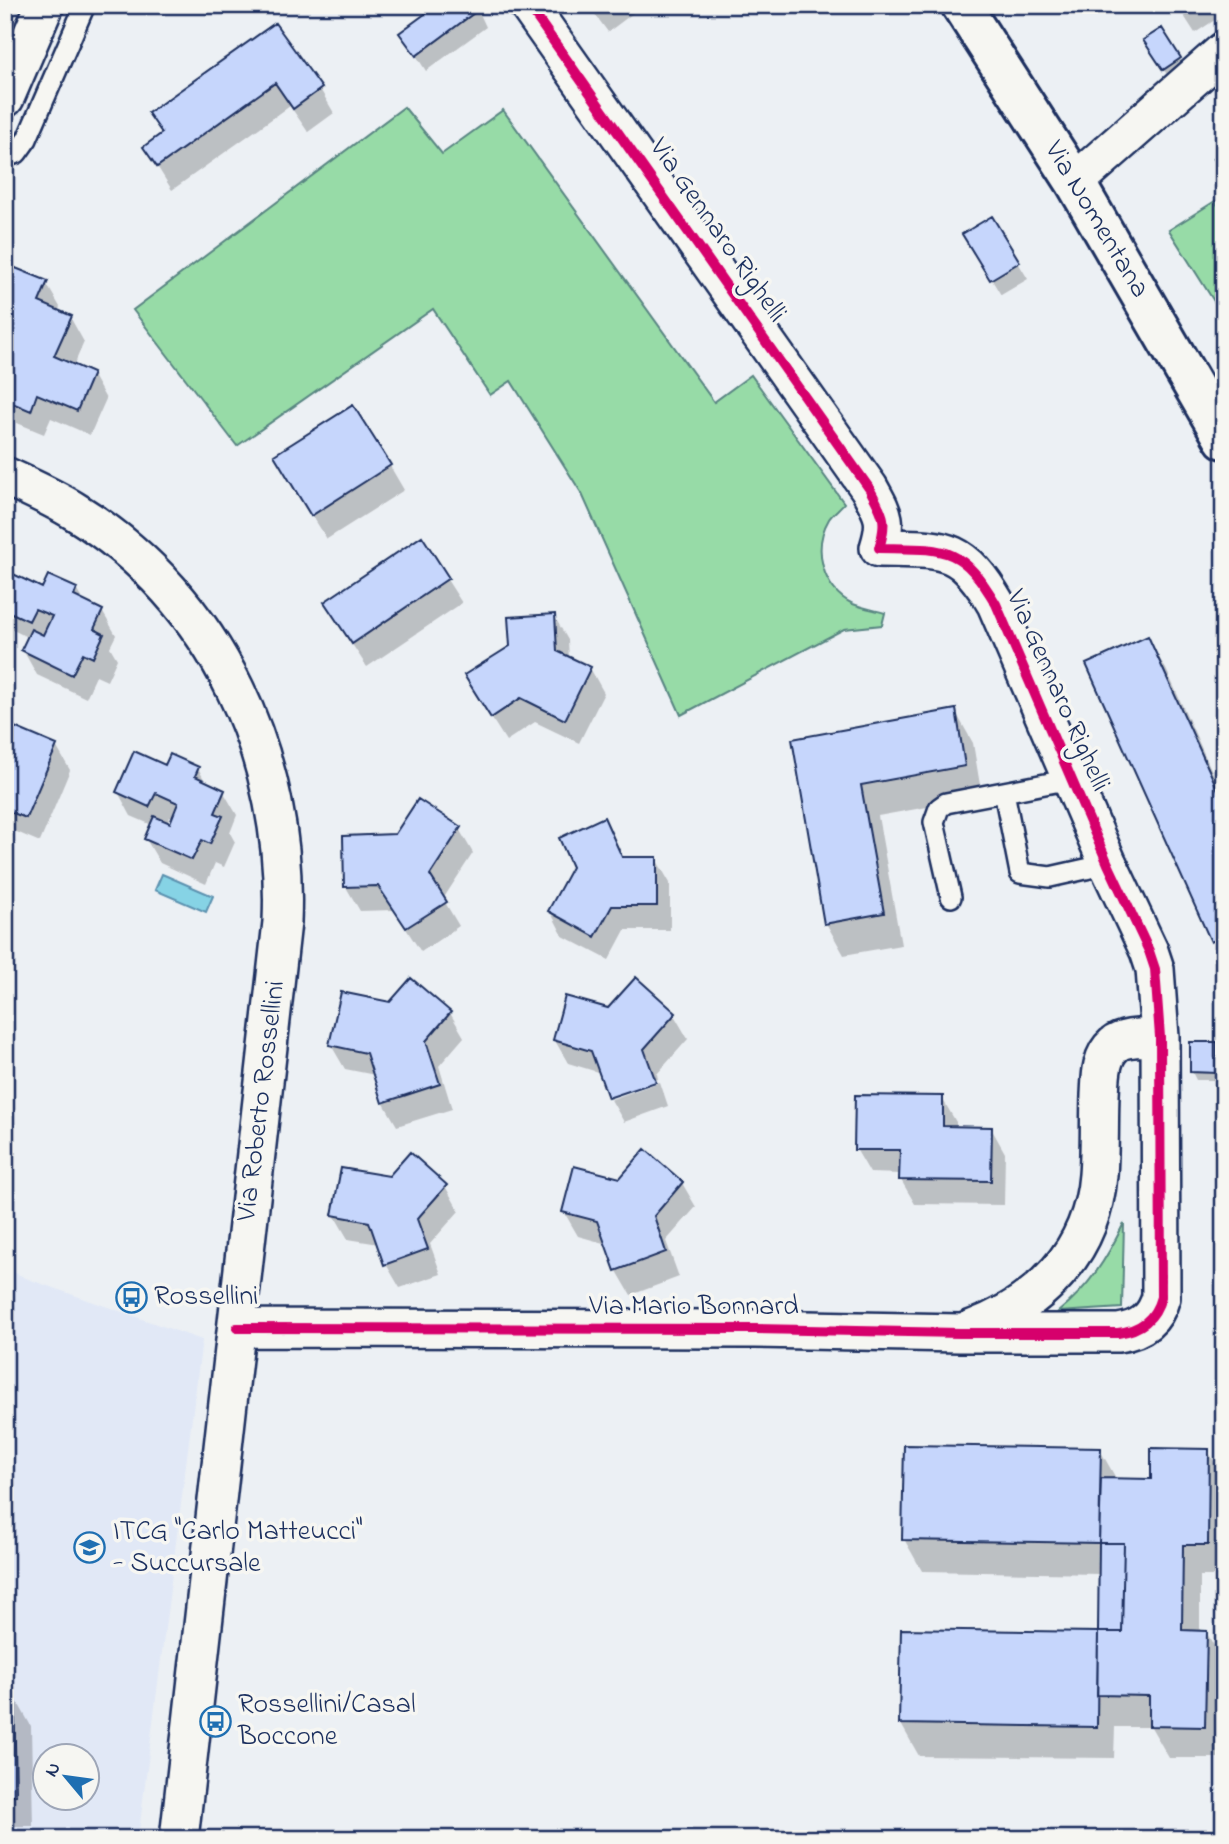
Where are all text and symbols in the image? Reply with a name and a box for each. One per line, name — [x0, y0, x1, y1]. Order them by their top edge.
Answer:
street label: Via Gennaro Righelli — [637, 130, 796, 332]
street label: Via Nomentana — [1032, 133, 1159, 306]
street label: Via Gennaro Righelli — [994, 583, 1120, 799]
street label: Via Roberto Rossellini — [227, 978, 297, 1225]
place label: Rossellini — [154, 1277, 258, 1318]
bus stop icon: Rossellini — [114, 1280, 148, 1314]
street label: Via Mario Bonnard — [588, 1287, 799, 1328]
place label: ITCG "Carlo Matteucci" - Succursale — [113, 1512, 363, 1585]
school or university icon: ITCG "Carlo Matteucci" - Succursale — [73, 1531, 107, 1565]
place label: Rossellini/Casal Boccone — [237, 1685, 416, 1758]
bus stop icon: Rossellini/Casal Boccone — [198, 1704, 232, 1738]
north arrow — [32, 1742, 102, 1812]
text: N — [38, 1758, 68, 1782]

